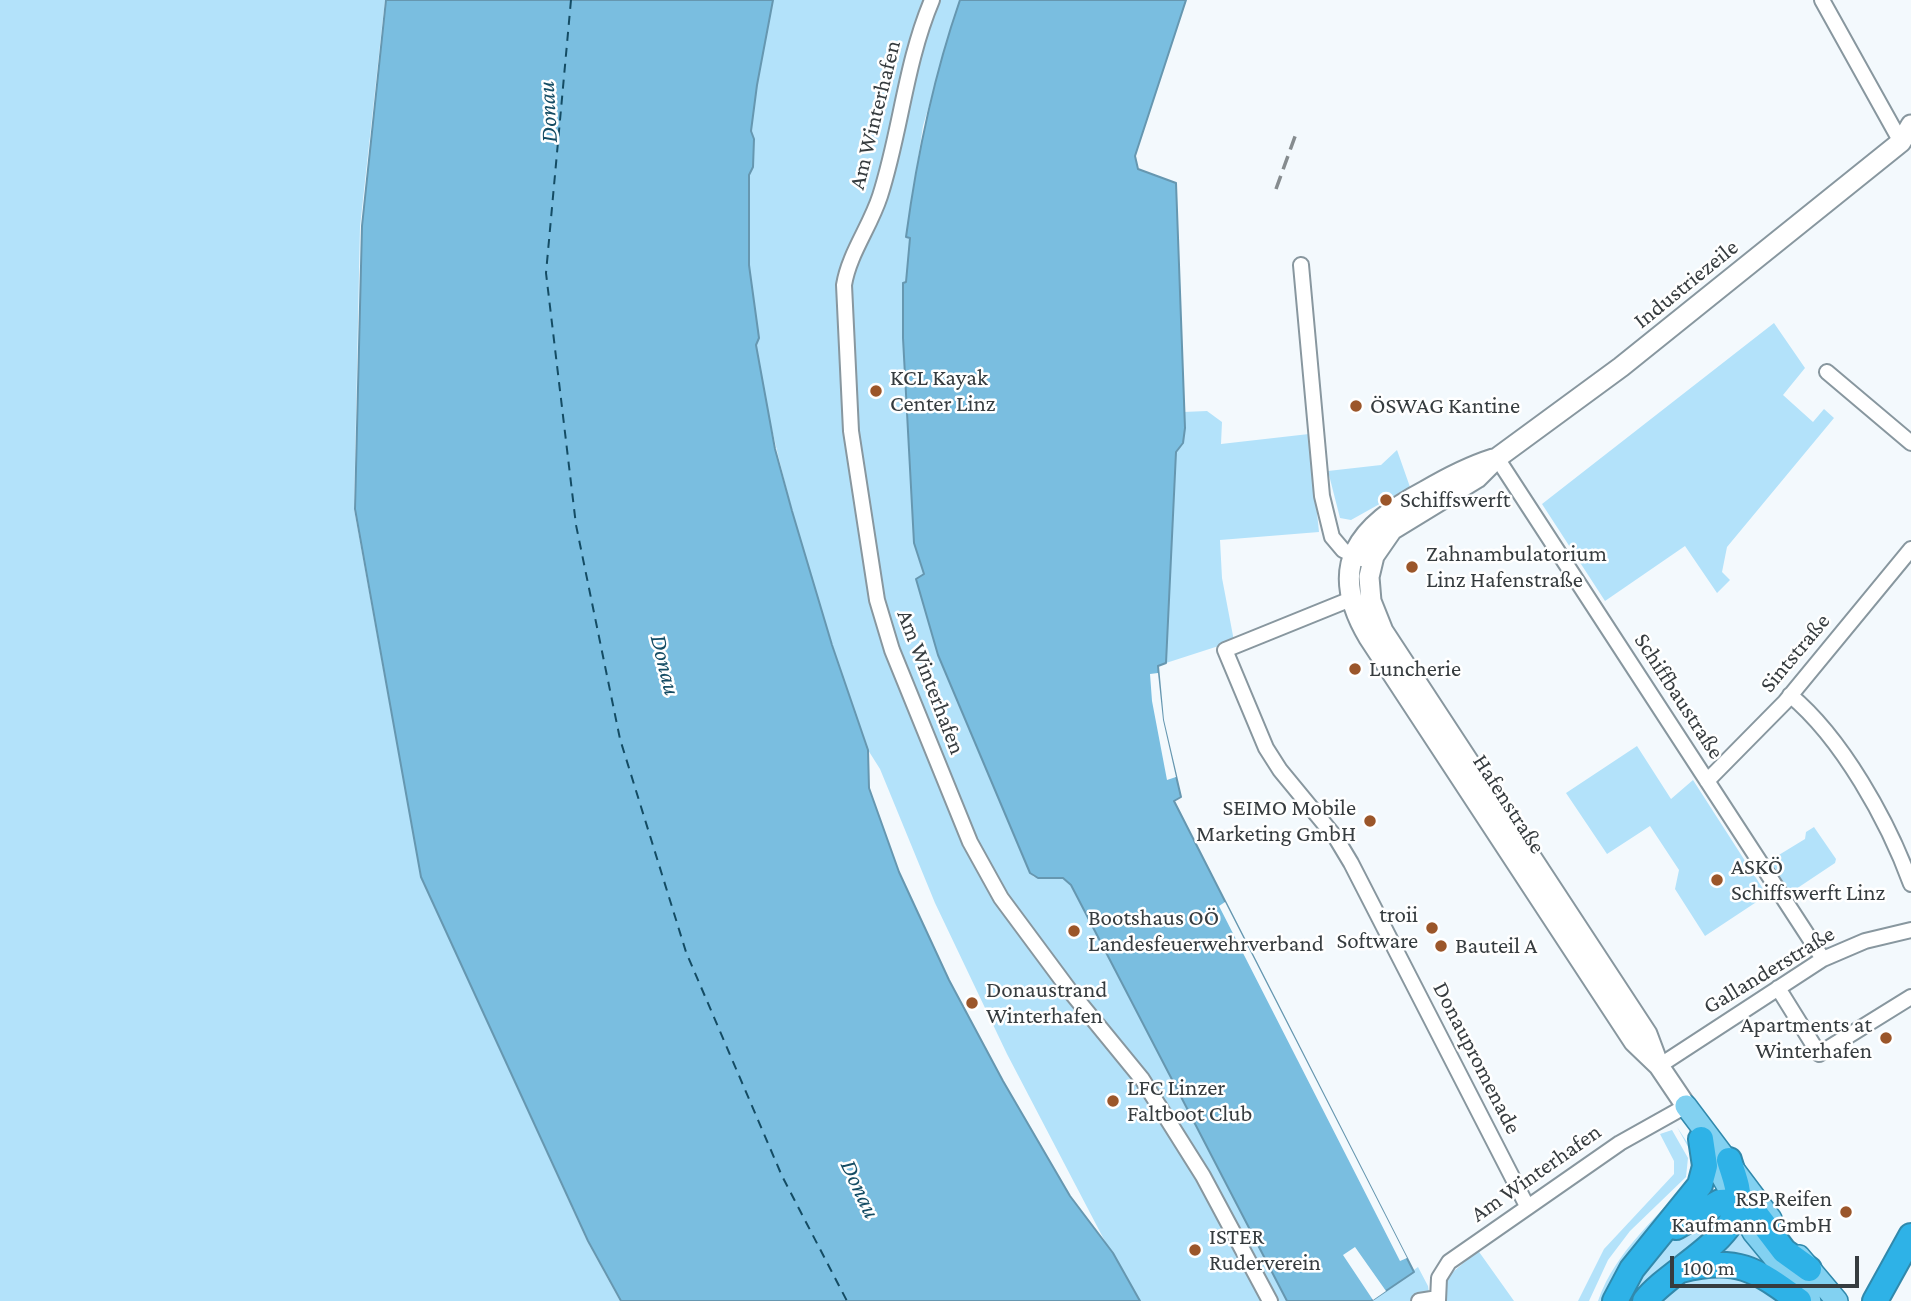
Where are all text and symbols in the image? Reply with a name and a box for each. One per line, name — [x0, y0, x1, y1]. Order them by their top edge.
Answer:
street label: Am Winterhafen — [843, 38, 907, 192]
water label: Donau — [532, 80, 564, 144]
street label: Industriezeile — [1628, 233, 1744, 335]
place label: KCL Kayak Center Linz — [890, 364, 996, 418]
marker: KCL Kayak Center Linz — [868, 383, 884, 399]
place label: ÖSWAG Kantine — [1370, 392, 1520, 420]
marker: ÖSWAG Kantine — [1348, 398, 1364, 414]
place label: Schiffswerft — [1400, 486, 1510, 514]
marker: Schiffswerft — [1378, 492, 1394, 508]
place label: Zahnambulatorium Linz Hafenstraße — [1426, 540, 1607, 594]
marker: Zahnambulatorium Linz Hafenstraße — [1404, 559, 1420, 575]
street label: Am Winterhafen — [891, 606, 971, 758]
street label: Sintstraße — [1754, 608, 1836, 698]
street label: Schiffbaustraße — [1628, 628, 1730, 764]
water label: Donau — [644, 632, 686, 698]
place label: Luncherie — [1369, 655, 1461, 683]
marker: Luncherie — [1347, 661, 1363, 677]
street label: Hafenstraße — [1467, 749, 1551, 859]
place label: SEIMO Mobile Marketing GmbH — [1196, 794, 1356, 848]
marker: SEIMO Mobile Marketing GmbH — [1362, 813, 1378, 829]
place label: ASKÖ Schiffswerft Linz — [1731, 853, 1885, 907]
marker: ASKÖ Schiffswerft Linz — [1709, 872, 1725, 888]
place label: troii Software — [1336, 901, 1418, 955]
place label: Bootshaus OÖ Landesfeuerwehrverband — [1088, 904, 1324, 958]
marker: troii Software — [1424, 920, 1440, 936]
street label: Gallanderstraße — [1698, 920, 1840, 1020]
marker: Bootshaus OÖ Landesfeuerwehrverband — [1066, 923, 1082, 939]
place label: Bauteil A — [1455, 932, 1537, 960]
marker: Bauteil A — [1433, 938, 1449, 954]
place label: Donaustrand Winterhafen — [986, 976, 1107, 1030]
street label: Donaupromenade — [1427, 977, 1527, 1139]
marker: Donaustrand Winterhafen — [964, 995, 980, 1011]
place label: Apartments at Winterhafen — [1740, 1011, 1872, 1065]
marker: Apartments at Winterhafen — [1878, 1030, 1894, 1046]
place label: LFC Linzer Faltboot Club — [1127, 1074, 1252, 1128]
marker: LFC Linzer Faltboot Club — [1105, 1093, 1121, 1109]
street label: Am Winterhafen — [1466, 1118, 1606, 1228]
water label: Donau — [834, 1155, 886, 1223]
place label: RSP Reifen Kaufmann GmbH — [1671, 1185, 1832, 1239]
marker: RSP Reifen Kaufmann GmbH — [1838, 1204, 1854, 1220]
place label: ISTER Ruderverein — [1209, 1223, 1321, 1277]
marker: ISTER Ruderverein — [1187, 1242, 1203, 1258]
scale bar — [1673, 1242, 1862, 1286]
text: 100 m — [1683, 1256, 1735, 1280]

